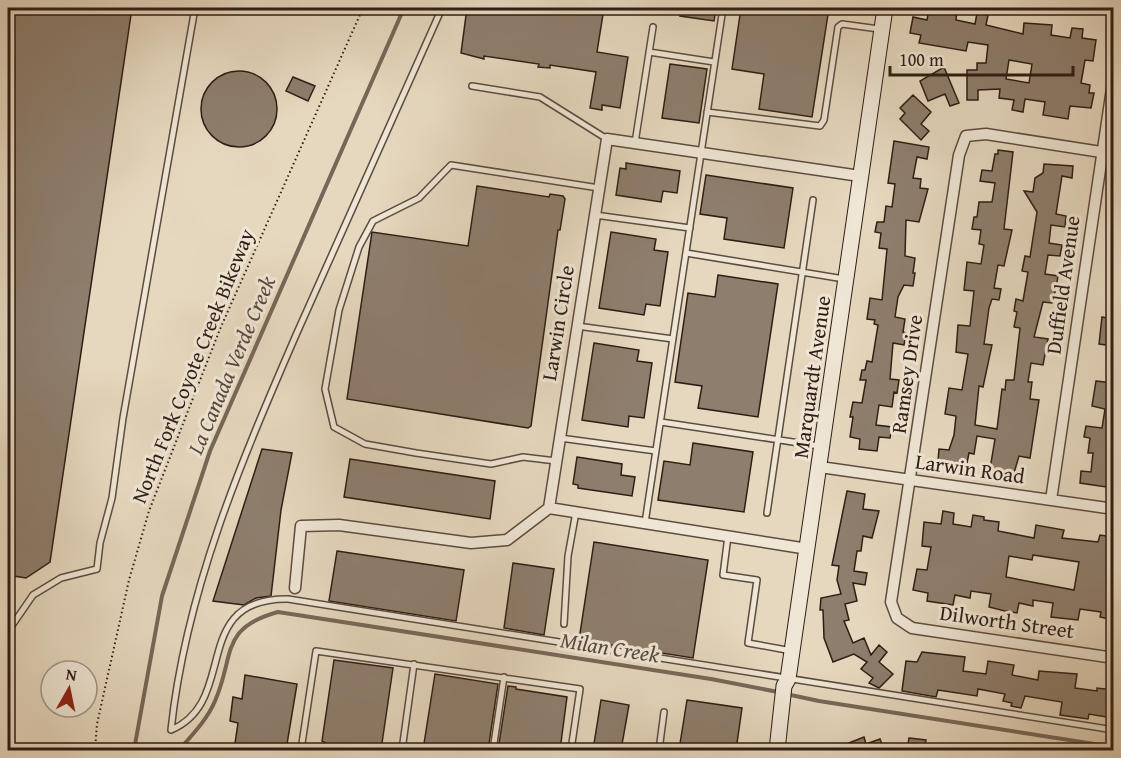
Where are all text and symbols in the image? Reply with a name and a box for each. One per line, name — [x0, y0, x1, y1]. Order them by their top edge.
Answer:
scale bar — [890, 39, 1073, 77]
text: 100 m — [899, 46, 944, 73]
street label: Duffield Avenue — [1037, 214, 1088, 356]
street label: North Fork Coyote Creek Bikeway — [123, 223, 262, 508]
street label: Larwin Circle — [533, 263, 582, 383]
water label: La Canada Verde Creek — [179, 270, 283, 460]
street label: Marquardt Avenue — [785, 293, 838, 460]
street label: Ramsey Drive — [883, 312, 930, 435]
street label: Larwin Road — [913, 446, 1027, 492]
street label: Dilworth Street — [938, 597, 1077, 646]
water label: Milan Creek — [558, 623, 663, 671]
north arrow — [39, 659, 99, 719]
text: N — [64, 661, 79, 687]

